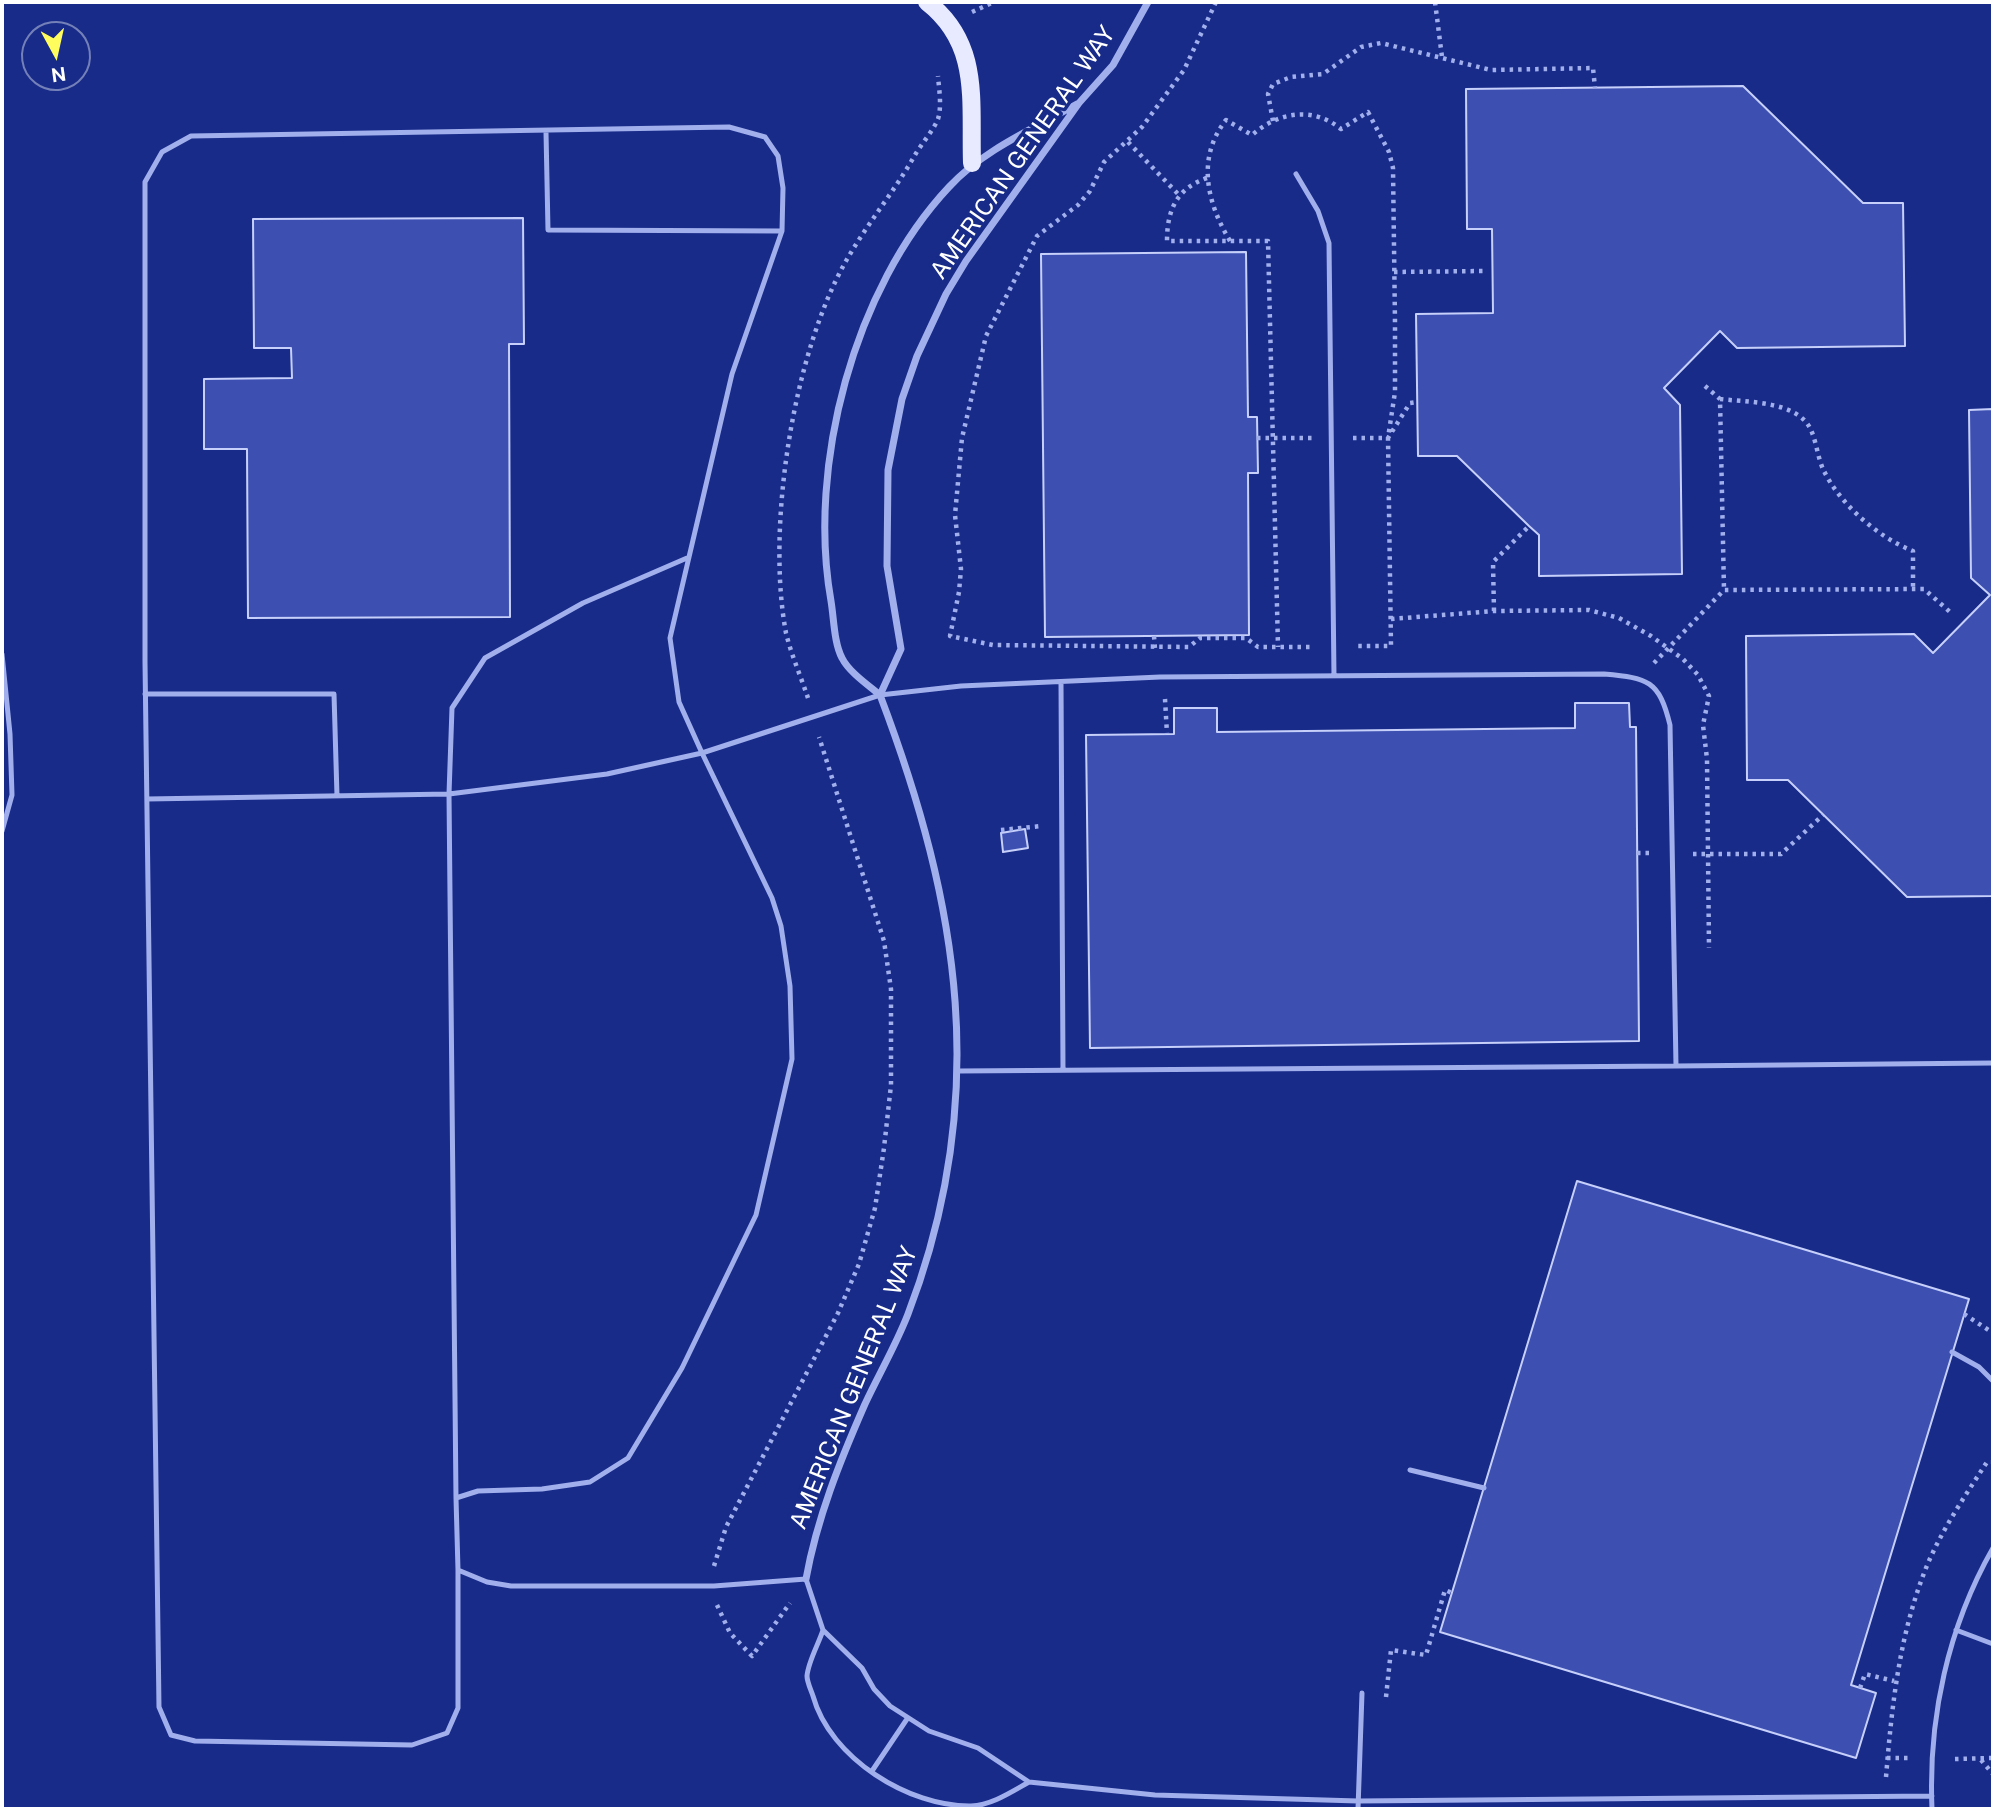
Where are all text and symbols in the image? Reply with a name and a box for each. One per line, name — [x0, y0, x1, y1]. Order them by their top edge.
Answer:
north arrow — [21, 21, 91, 91]
street label: AMERICAN GENERAL WAY — [924, 21, 1122, 285]
text: N — [50, 63, 68, 87]
street label: AMERICAN GENERAL WAY — [784, 1242, 924, 1534]

